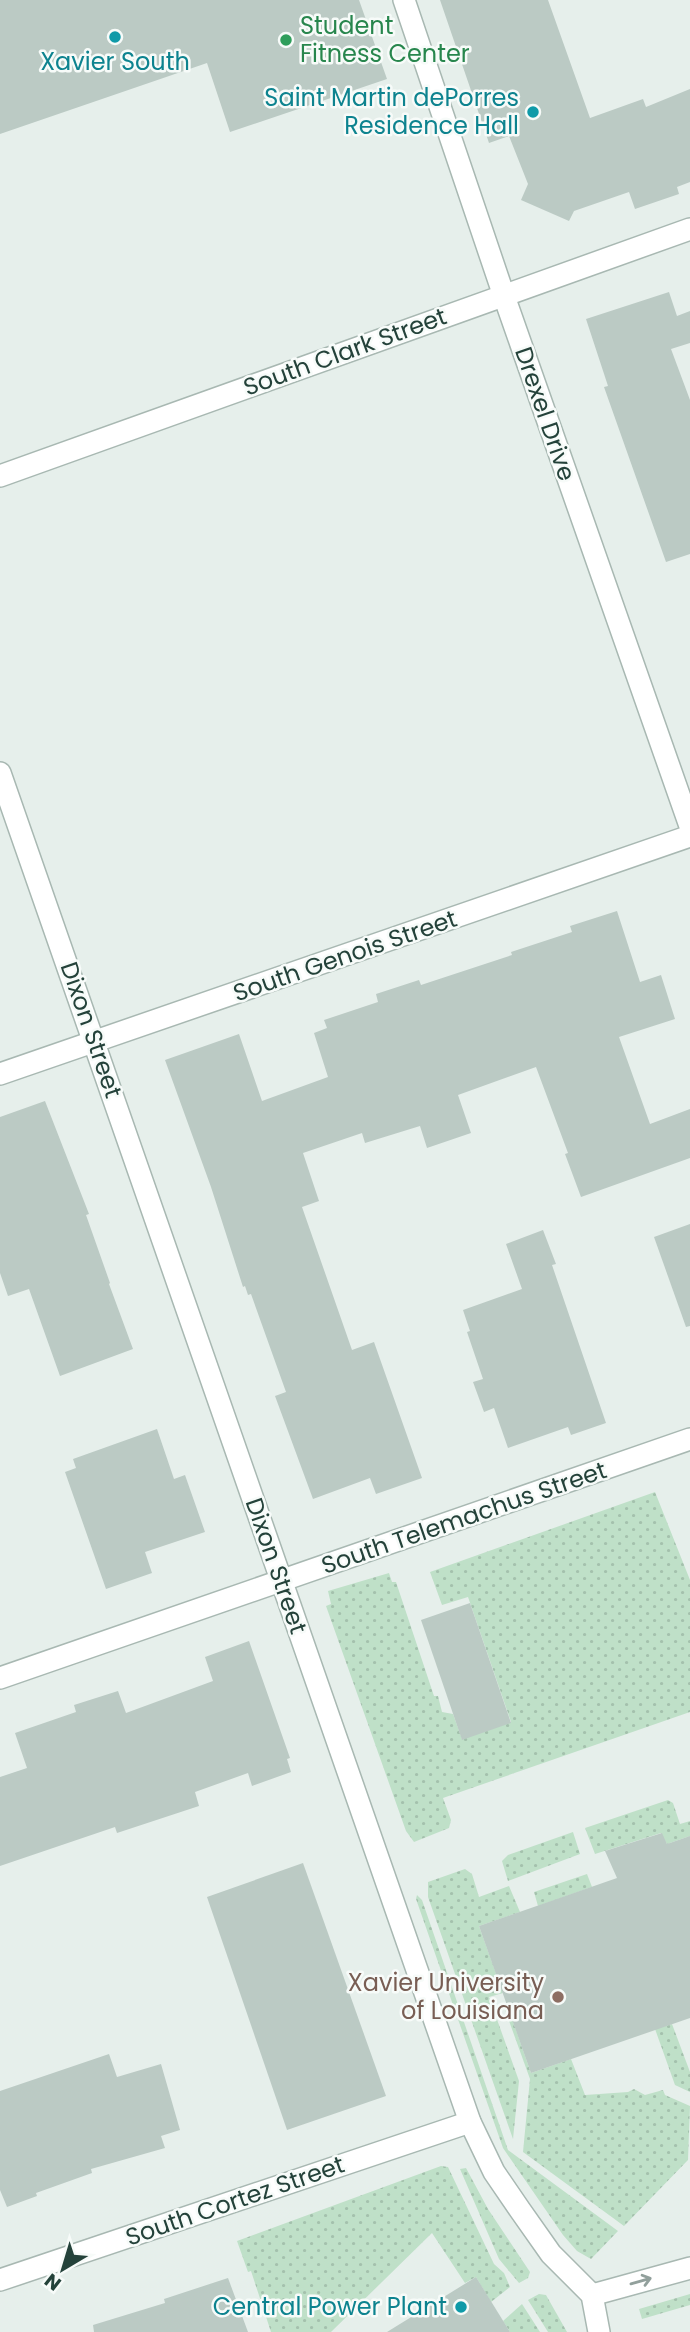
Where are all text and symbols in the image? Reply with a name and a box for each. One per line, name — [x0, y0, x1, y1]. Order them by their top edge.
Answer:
place label: Student Fitness Center — [300, 9, 470, 70]
marker: Xavier South — [107, 29, 123, 45]
marker: Student Fitness Center — [278, 32, 294, 48]
place label: Xavier South — [40, 45, 190, 78]
place label: Saint Martin dePorres Residence Hall — [264, 81, 519, 142]
marker: Saint Martin dePorres Residence Hall — [525, 104, 541, 120]
street label: South Clark Street — [239, 299, 451, 404]
street label: Drexel Drive — [507, 342, 584, 485]
street label: South Genois Street — [229, 902, 461, 1009]
street label: Dixon Street — [53, 957, 130, 1102]
street label: South Telemachus Street — [317, 1453, 611, 1582]
street label: Dixon Street — [238, 1493, 315, 1638]
place label: Xavier University of Louisiana — [348, 1966, 544, 2027]
marker: Xavier University of Louisiana — [550, 1989, 566, 2005]
street label: South Cortez Street — [121, 2148, 349, 2253]
north arrow — [28, 2234, 98, 2304]
text: N — [39, 2267, 67, 2297]
one-way arrow — [630, 2274, 652, 2287]
place label: Central Power Plant — [213, 2290, 447, 2323]
marker: Central Power Plant — [453, 2299, 469, 2315]

